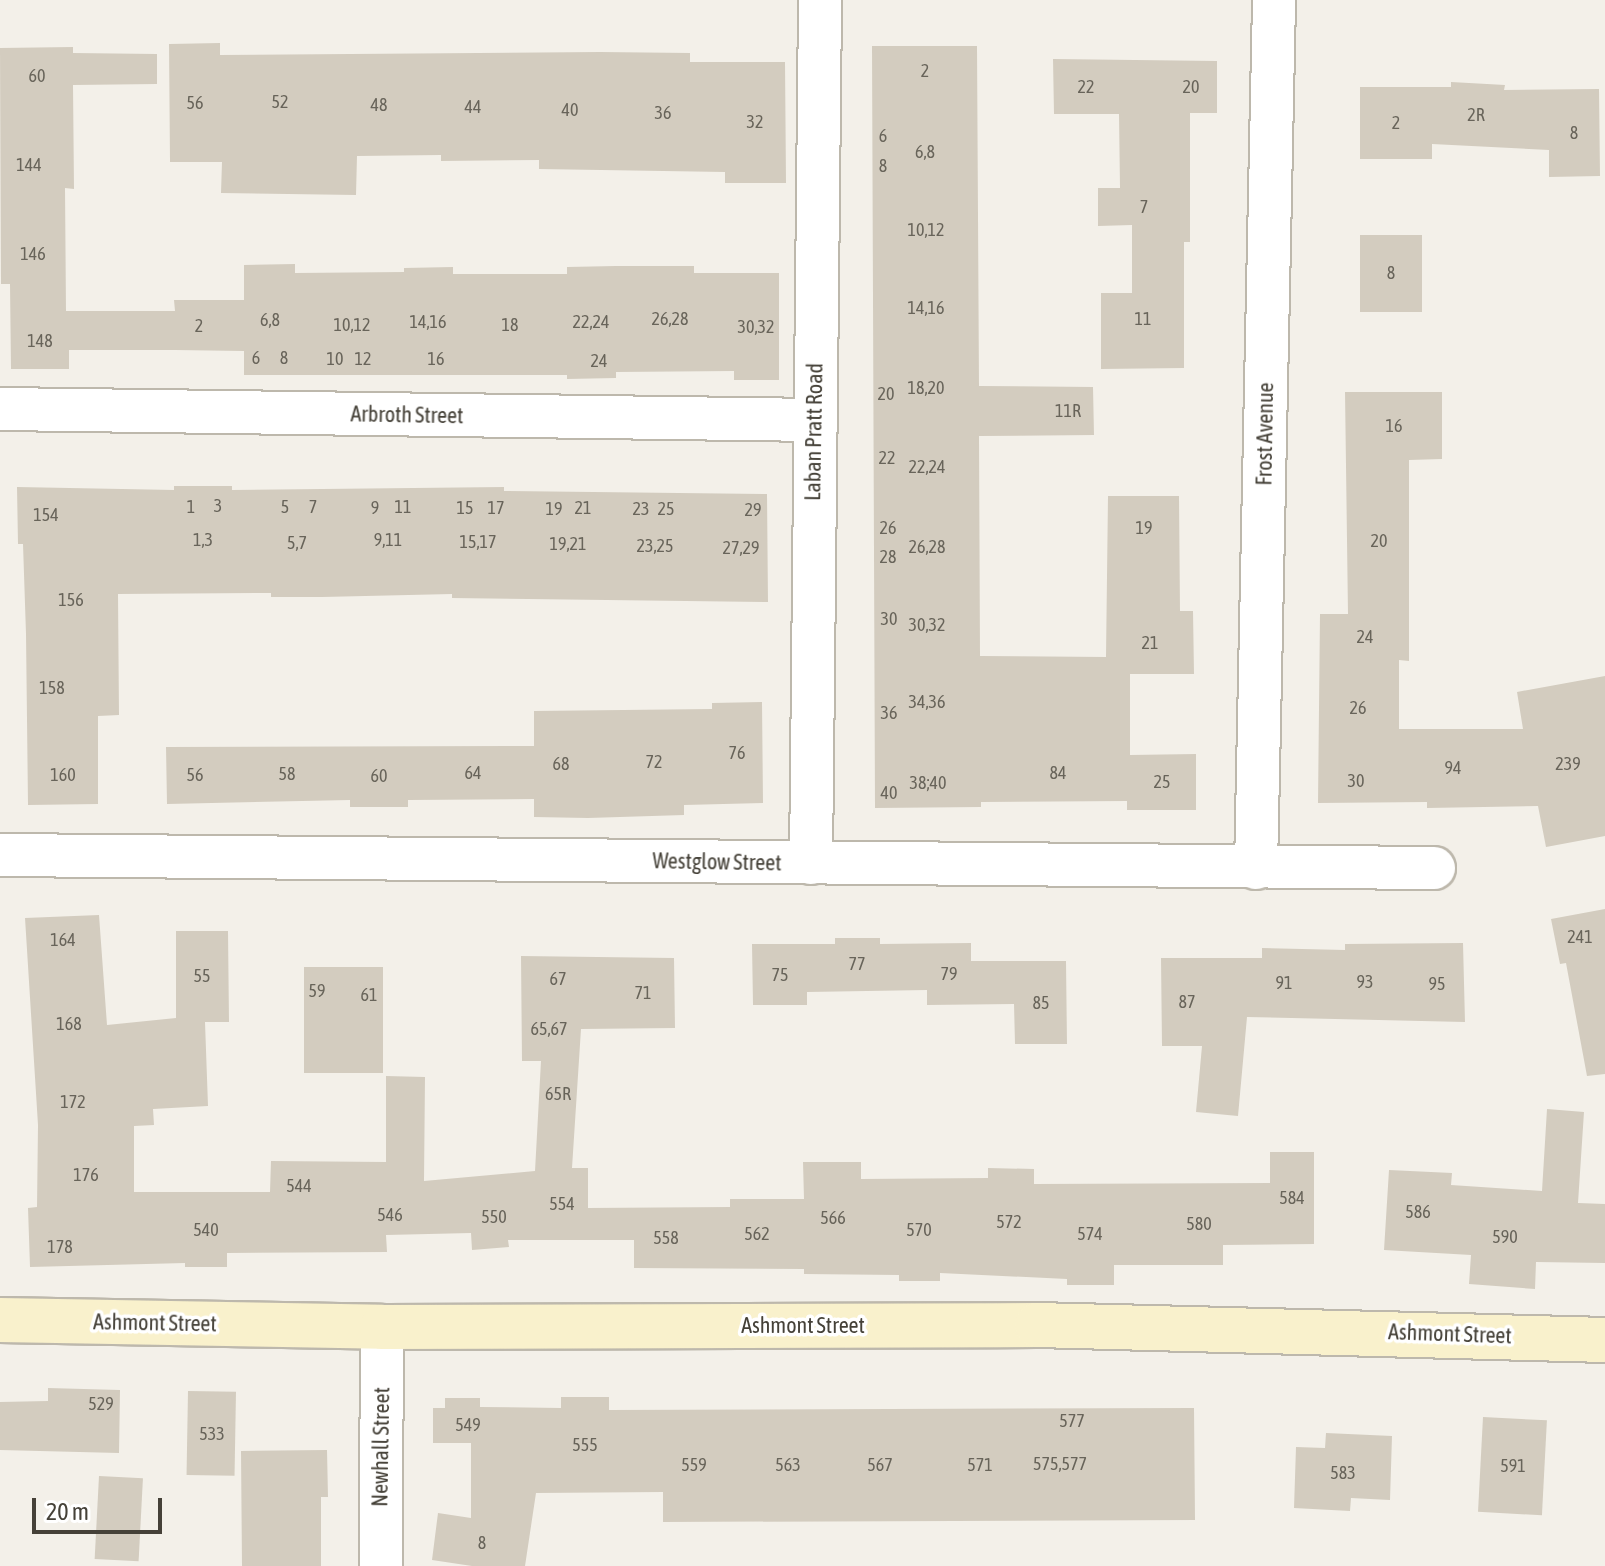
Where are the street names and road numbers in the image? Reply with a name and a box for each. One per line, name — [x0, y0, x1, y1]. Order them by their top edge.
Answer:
street label: Laban Pratt Road — [800, 363, 828, 501]
street label: Frost Avenue — [1251, 382, 1279, 486]
street label: Arbroth Street — [350, 401, 464, 429]
street label: Westglow Street — [652, 848, 782, 876]
street label: Ashmont Street — [93, 1309, 217, 1337]
street label: Ashmont Street — [741, 1313, 865, 1339]
street label: Ashmont Street — [1388, 1319, 1512, 1349]
street label: Newhall Street — [367, 1387, 395, 1507]

